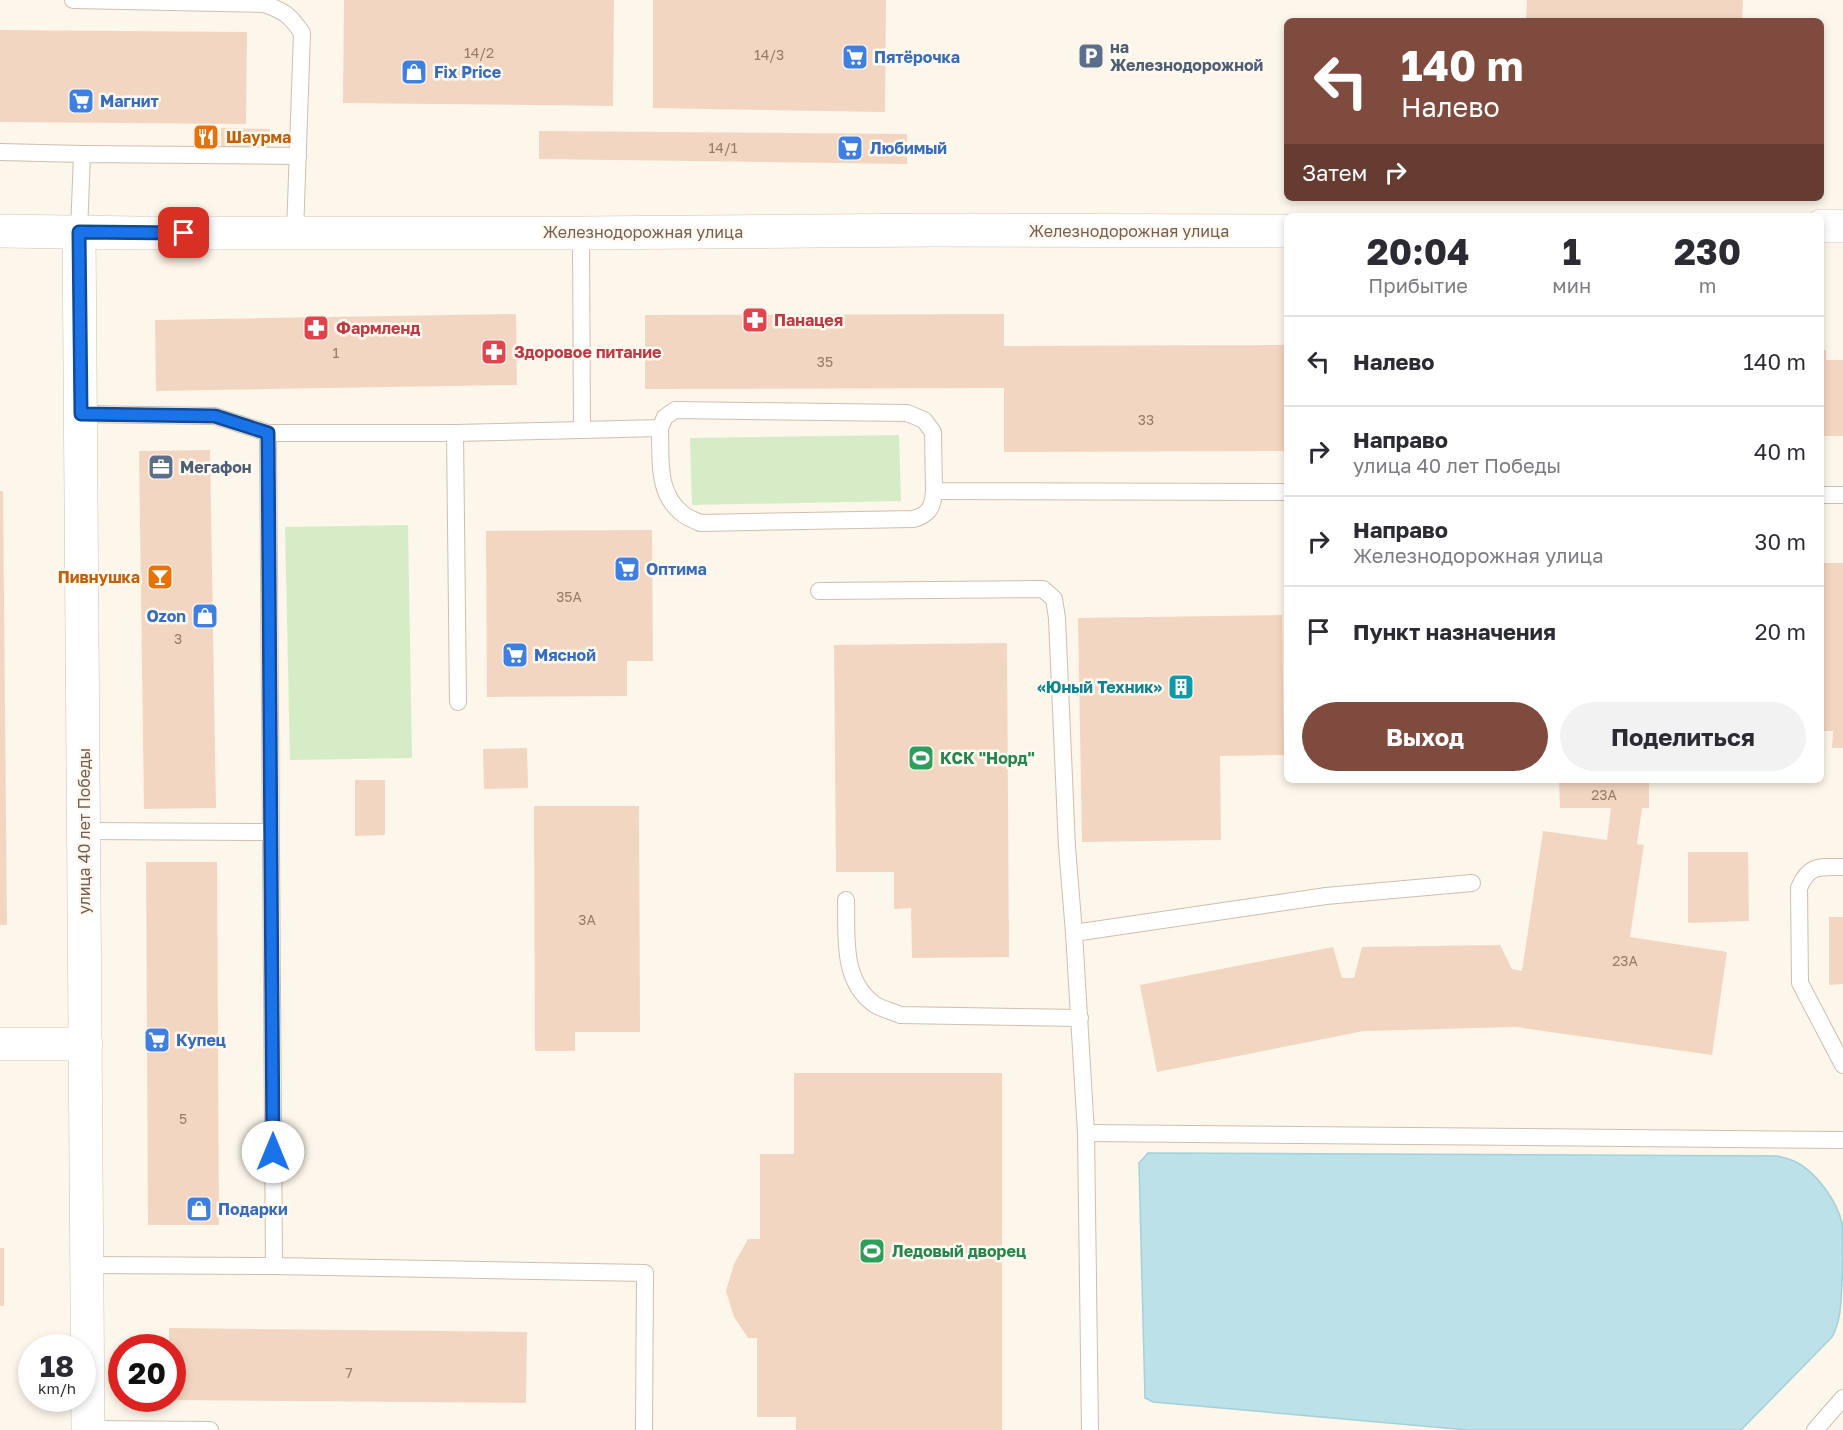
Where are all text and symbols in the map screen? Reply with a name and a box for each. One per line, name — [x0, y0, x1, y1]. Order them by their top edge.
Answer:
place label: на Железнодорожной — [1110, 37, 1263, 75]
text: 140 m — [1401, 40, 1523, 90]
parking icon: на Железнодорожной — [1076, 41, 1106, 71]
supermarket icon: Пятёрочка — [840, 42, 870, 72]
icon: left — [1302, 42, 1380, 120]
house number: 14/2 — [464, 44, 494, 61]
house number: 14/3 — [754, 46, 784, 63]
place label: Пятёрочка — [874, 47, 960, 67]
shop icon: Fix Price — [399, 57, 429, 87]
place label: Fix Price — [434, 62, 501, 82]
supermarket icon: Магнит — [66, 86, 96, 116]
place label: Магнит — [100, 91, 159, 111]
text: Налево — [1401, 91, 1500, 123]
restaurant icon: Шаурма — [191, 122, 221, 152]
place label: Шаурма — [226, 127, 291, 147]
supermarket icon: Любимый — [835, 133, 865, 163]
place label: Любимый — [870, 138, 947, 158]
house number: 14/1 — [709, 139, 738, 156]
icon: right — [1379, 156, 1412, 189]
text: Затем — [1302, 159, 1367, 186]
pin — [158, 207, 209, 258]
icon: arrive — [167, 216, 200, 249]
street label: Железнодорожная улица — [1029, 221, 1229, 241]
street label: Железнодорожная улица — [543, 222, 743, 242]
text: 20:04 — [1367, 230, 1470, 273]
text: 1 — [1562, 230, 1581, 273]
text: 230 — [1674, 230, 1741, 273]
text: Прибытие — [1368, 273, 1468, 297]
text: мин — [1552, 273, 1591, 297]
text: m — [1699, 273, 1716, 297]
pharmacy icon: Панацея — [740, 305, 770, 335]
place label: Панацея — [774, 310, 843, 330]
pharmacy icon: Фармленд — [301, 313, 331, 343]
place label: Фармленд — [336, 318, 420, 338]
pharmacy icon: Здоровое питание — [479, 337, 509, 367]
place label: Здоровое питание — [514, 342, 661, 362]
house number: 1 — [333, 344, 340, 361]
icon: left — [1302, 345, 1335, 378]
text: Налево — [1353, 348, 1435, 375]
text: 140 m — [1743, 348, 1806, 375]
house number: 35 — [817, 353, 833, 370]
house number: 33 — [1138, 411, 1154, 428]
text: Направо — [1353, 426, 1448, 453]
icon: right — [1302, 435, 1335, 468]
text: 40 m — [1754, 438, 1806, 465]
office icon: Мегафон — [146, 452, 176, 482]
text: улица 40 лет Победы — [1353, 453, 1561, 477]
place label: Мегафон — [180, 457, 252, 477]
text: Направо — [1353, 516, 1448, 543]
icon: right — [1302, 525, 1335, 558]
text: 30 m — [1755, 528, 1806, 555]
text: Железнодорожная улица — [1353, 543, 1604, 567]
supermarket icon: Оптима — [612, 554, 642, 584]
place label: Оптима — [646, 559, 707, 579]
bar icon: Пивнушка — [145, 562, 175, 592]
place label: Пивнушка — [58, 567, 140, 587]
house number: 35А — [556, 588, 582, 605]
shop icon: Ozon — [190, 601, 220, 631]
place label: Ozon — [146, 606, 186, 626]
icon: arrive — [1302, 615, 1335, 648]
text: Пункт назначения — [1353, 618, 1556, 645]
text: 20 m — [1755, 618, 1806, 645]
house number: 3 — [174, 630, 182, 647]
supermarket icon: Мясной — [500, 640, 530, 670]
place label: Мясной — [534, 645, 596, 665]
building icon: «Юный Техник» — [1166, 672, 1196, 702]
place label: «Юный Техник» — [1037, 677, 1162, 697]
button: Выход — [1302, 702, 1548, 771]
button: Поделиться — [1560, 702, 1806, 771]
sports icon: КСК "Норд" — [906, 743, 936, 773]
street label: улица 40 лет Победы — [74, 748, 94, 914]
place label: КСК "Норд" — [940, 748, 1035, 768]
house number: 23А — [1591, 786, 1617, 803]
house number: 3А — [578, 911, 596, 928]
house number: 23А — [1612, 952, 1638, 969]
supermarket icon: Купец — [142, 1025, 172, 1055]
place label: Купец — [176, 1030, 226, 1050]
house number: 5 — [179, 1110, 187, 1127]
position arrow — [241, 1120, 305, 1184]
shop icon: Подарки — [184, 1194, 214, 1224]
place label: Подарки — [218, 1199, 288, 1219]
sports icon: Ледовый дворец — [857, 1236, 887, 1266]
place label: Ледовый дворец — [892, 1241, 1026, 1261]
speed limit sign: 20 — [108, 1334, 186, 1412]
text: 18 — [40, 1348, 74, 1384]
house number: 7 — [345, 1364, 353, 1381]
text: km/h — [38, 1379, 76, 1397]

